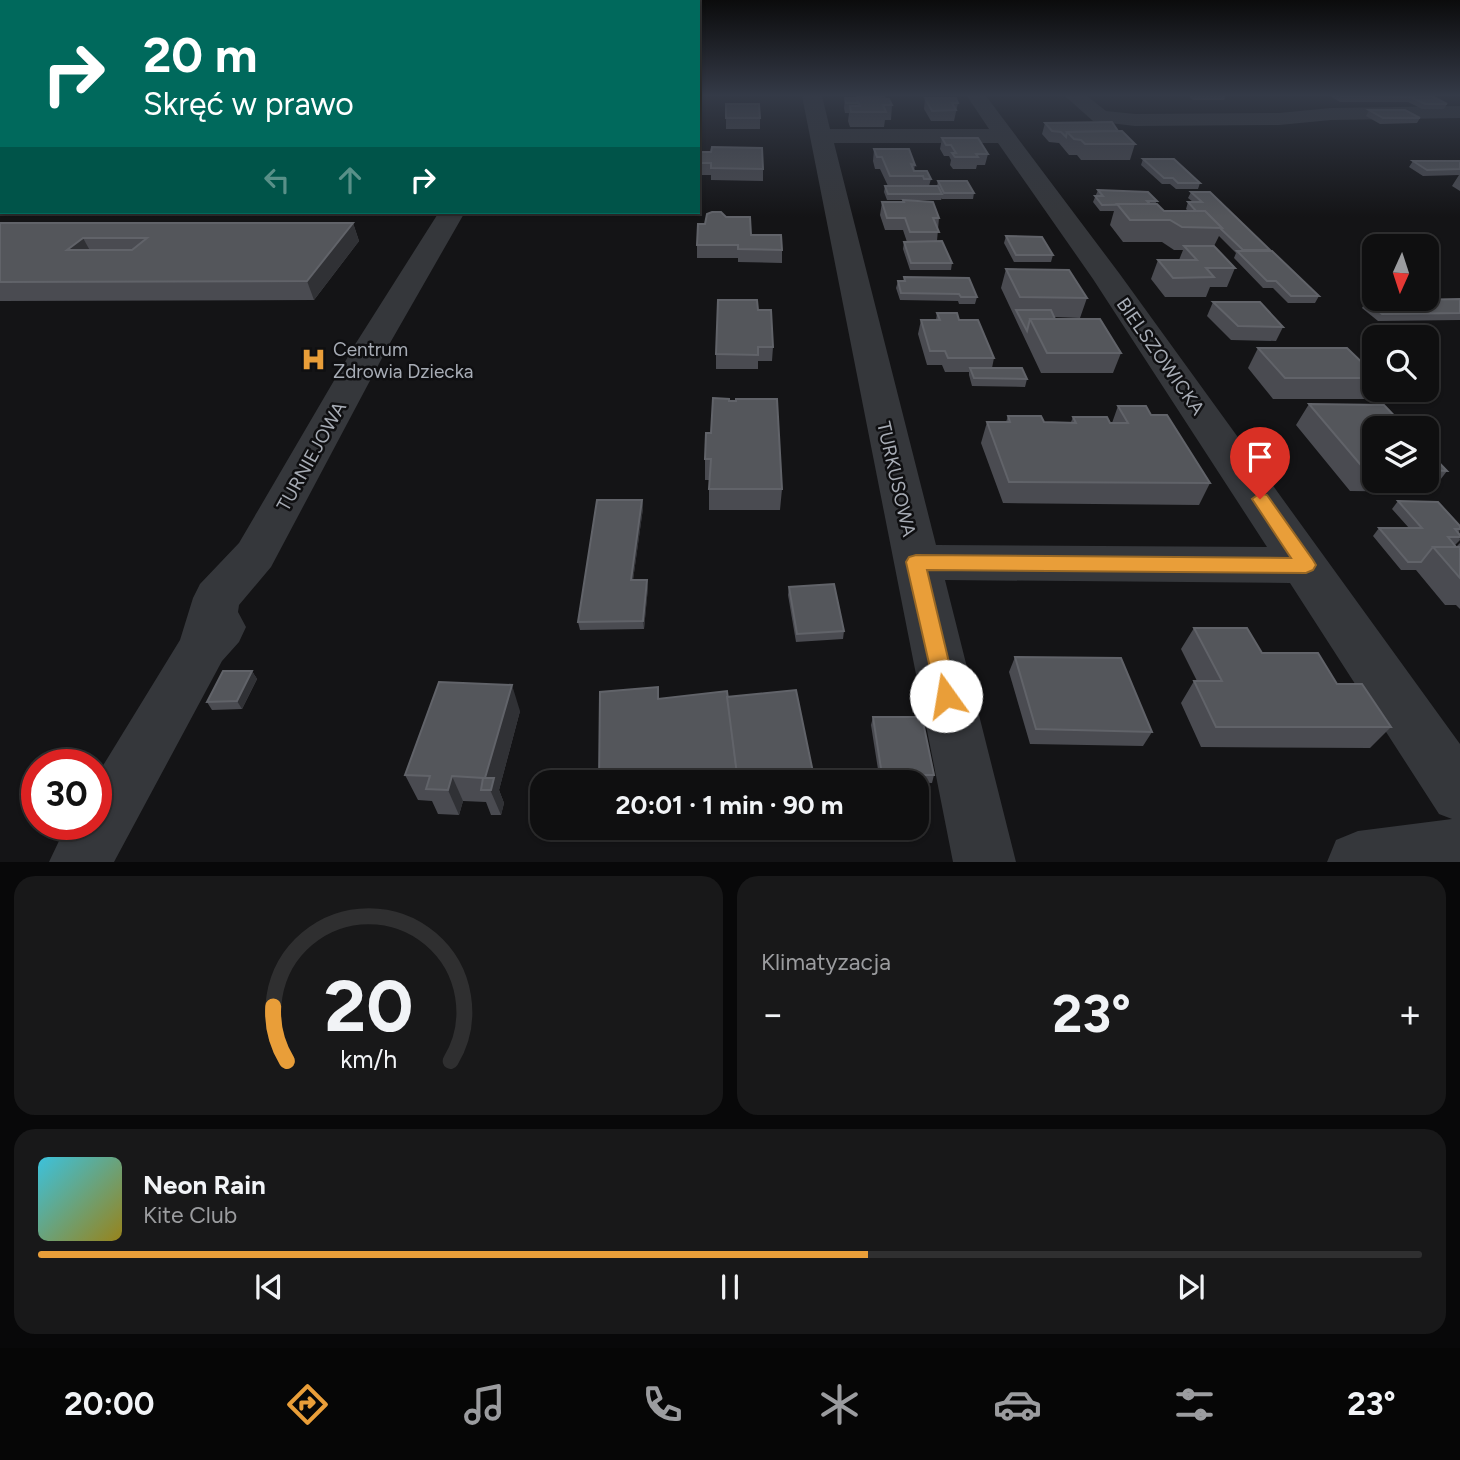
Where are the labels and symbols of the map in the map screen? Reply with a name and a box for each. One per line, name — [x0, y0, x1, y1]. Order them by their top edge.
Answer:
north arrow — [1362, 234, 1438, 312]
street label: BIELSZOWICKA — [1112, 293, 1210, 419]
place label: Centrum Zdrowia Dziecka — [333, 338, 473, 383]
hospital icon: Centrum Zdrowia Dziecka — [299, 346, 327, 374]
street label: TURNIEJOWA — [272, 397, 351, 515]
street label: TURKUSOWA — [872, 419, 921, 539]
pin — [1230, 427, 1290, 499]
position arrow — [909, 659, 983, 733]
speed limit sign: 30 — [21, 749, 112, 840]

